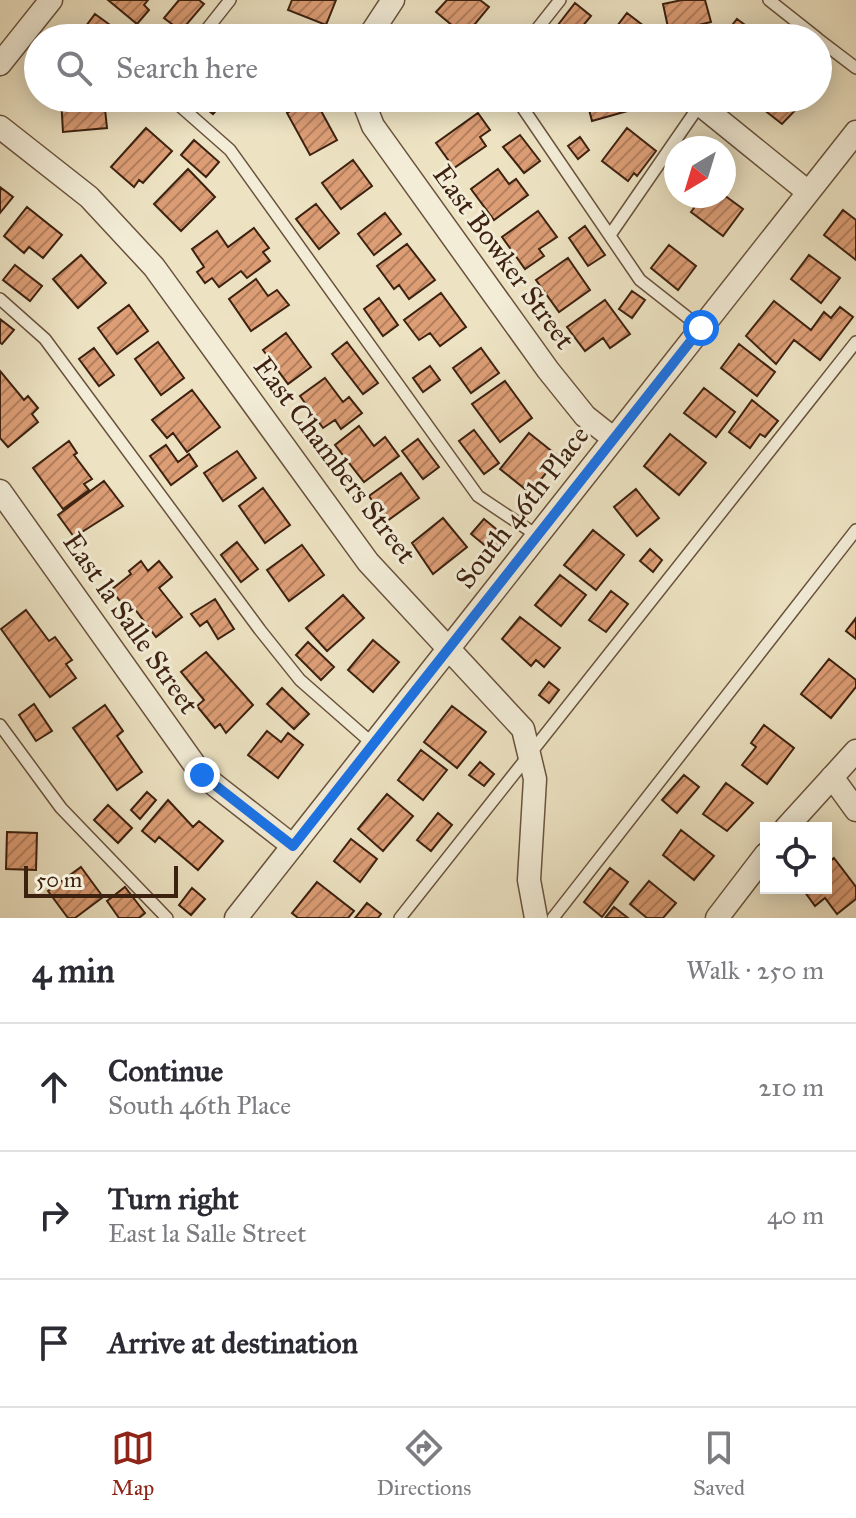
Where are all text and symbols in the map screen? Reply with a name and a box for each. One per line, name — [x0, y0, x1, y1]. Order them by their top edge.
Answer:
search box — [24, 24, 832, 112]
icon: search — [52, 46, 96, 90]
text: Search here — [116, 50, 258, 86]
north arrow — [664, 136, 736, 208]
street label: East Bowker Street — [425, 158, 583, 356]
route start — [683, 310, 719, 346]
street label: East Chambers Street — [246, 350, 424, 570]
street label: South 46th Place — [448, 419, 596, 595]
street label: East la Salle Street — [55, 525, 207, 721]
route end — [184, 757, 220, 793]
map controls — [760, 822, 832, 894]
button: locate — [760, 822, 832, 894]
scale bar — [24, 862, 178, 898]
text: 50 m — [36, 866, 82, 893]
text: 4 min — [32, 950, 115, 991]
text: Walk · 250 m — [686, 954, 824, 986]
text: Continue — [108, 1053, 223, 1089]
icon: ahead — [32, 1065, 76, 1109]
text: 210 m — [758, 1071, 824, 1103]
text: South 46th Place — [108, 1089, 291, 1121]
text: Turn right — [108, 1181, 239, 1217]
icon: right — [32, 1193, 76, 1237]
text: 40 m — [767, 1199, 824, 1231]
text: East la Salle Street — [108, 1217, 306, 1249]
icon: arrive — [32, 1321, 76, 1365]
text: Arrive at destination — [108, 1325, 358, 1361]
tab: Map — [111, 1426, 155, 1501]
tab: Directions — [376, 1426, 471, 1501]
tab: Saved — [693, 1426, 745, 1501]

